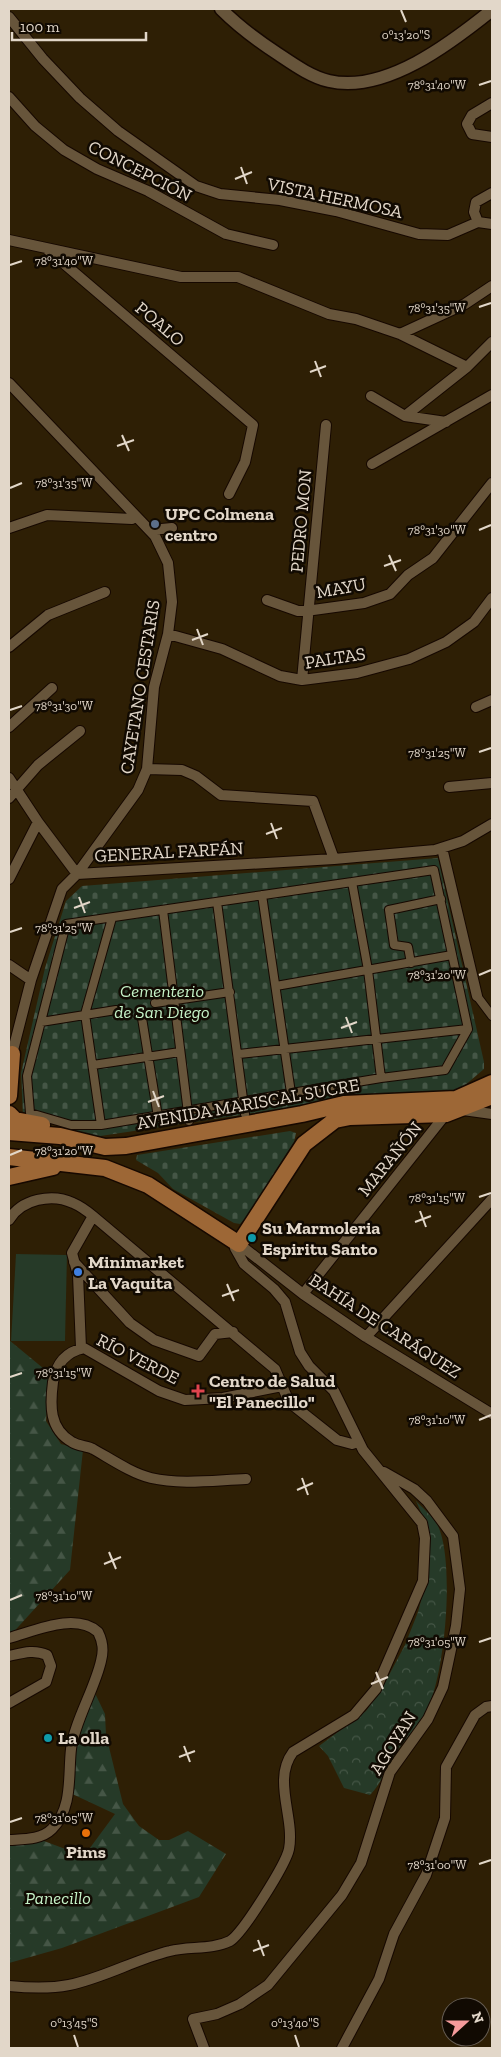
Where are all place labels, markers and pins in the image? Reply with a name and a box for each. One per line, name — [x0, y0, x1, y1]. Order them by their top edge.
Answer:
place label: UPC Colmena centro — [165, 503, 274, 546]
marker: UPC Colmena centro — [149, 518, 161, 530]
place label: Su Marmoleria Espiritu Santo — [262, 1217, 380, 1260]
marker: Su Marmoleria Espiritu Santo — [246, 1232, 258, 1244]
place label: Minimarket La Vaquita — [88, 1251, 185, 1294]
marker: Minimarket La Vaquita — [72, 1266, 84, 1278]
place label: Centro de Salud "El Panecillo" — [209, 1370, 336, 1413]
marker: Centro de Salud "El Panecillo" — [191, 1384, 205, 1398]
place label: La olla — [58, 1727, 109, 1749]
marker: La olla — [42, 1732, 54, 1744]
marker: Pims — [80, 1827, 92, 1839]
place label: Pims — [66, 1841, 106, 1863]

